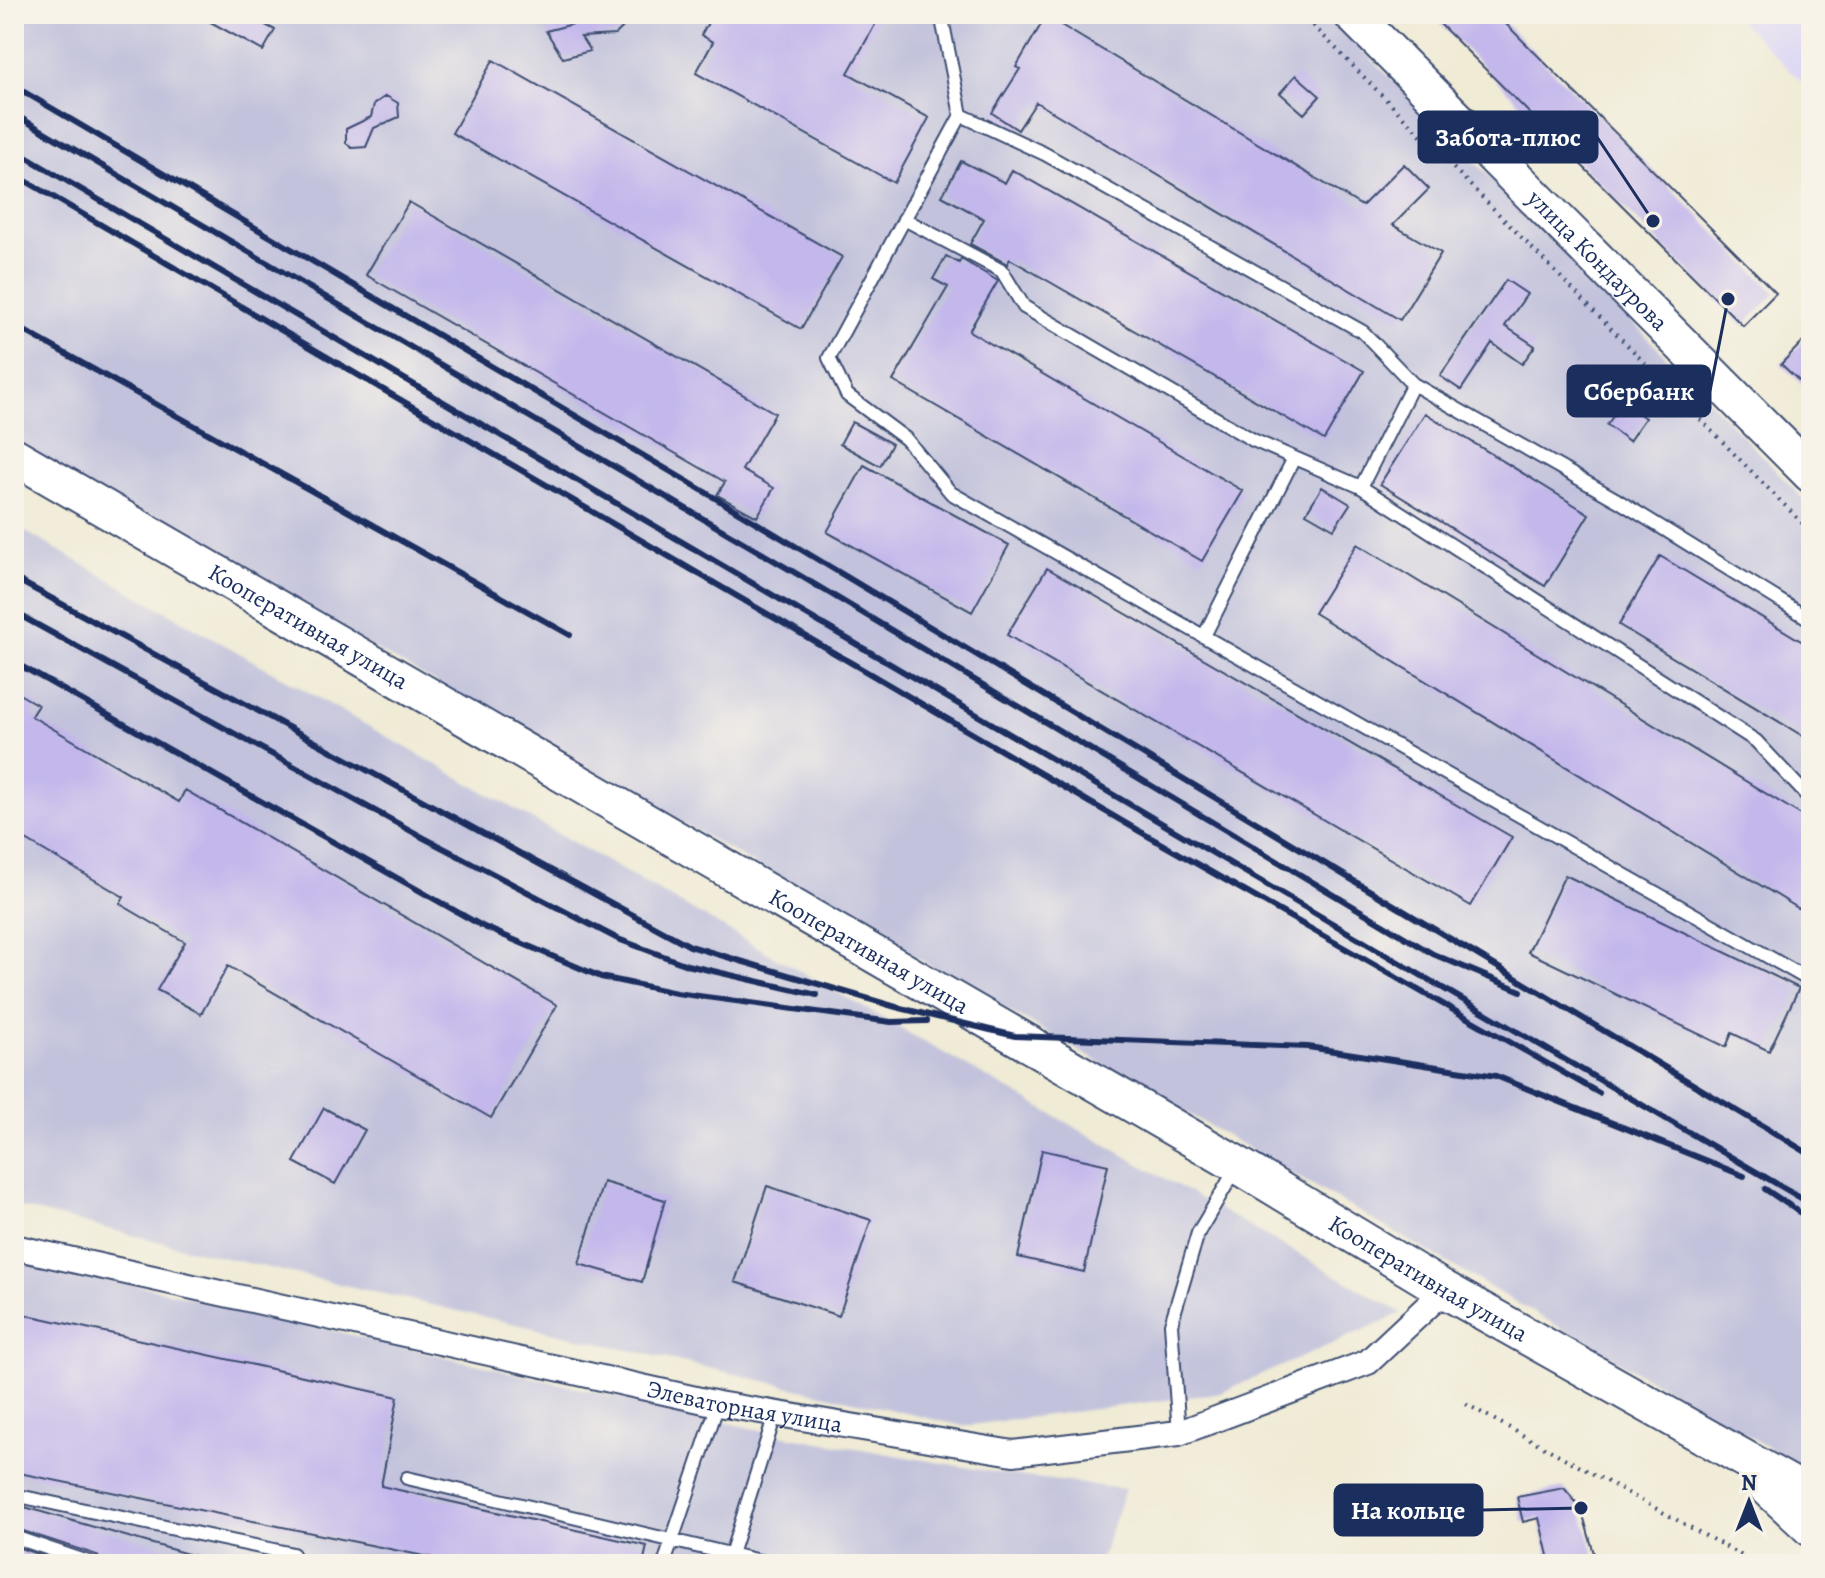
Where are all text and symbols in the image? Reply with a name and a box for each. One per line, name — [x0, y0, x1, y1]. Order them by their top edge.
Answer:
callout: Забота-плюс — [1419, 112, 1597, 162]
text: Забота-плюс — [1435, 120, 1581, 155]
street label: улица Кондаурова — [1520, 182, 1675, 338]
callout: Сбербанк — [1568, 366, 1710, 416]
text: Сбербанк — [1584, 374, 1694, 409]
street label: Кооперативная улица — [202, 556, 414, 697]
street label: Кооперативная улица — [763, 881, 975, 1022]
street label: Кооперативная улица — [1323, 1207, 1534, 1349]
street label: Элеваторная улица — [644, 1373, 845, 1440]
north arrow — [1709, 1462, 1789, 1542]
text: N — [1741, 1468, 1757, 1498]
callout: На кольце — [1335, 1485, 1482, 1535]
text: На кольце — [1351, 1493, 1465, 1528]

